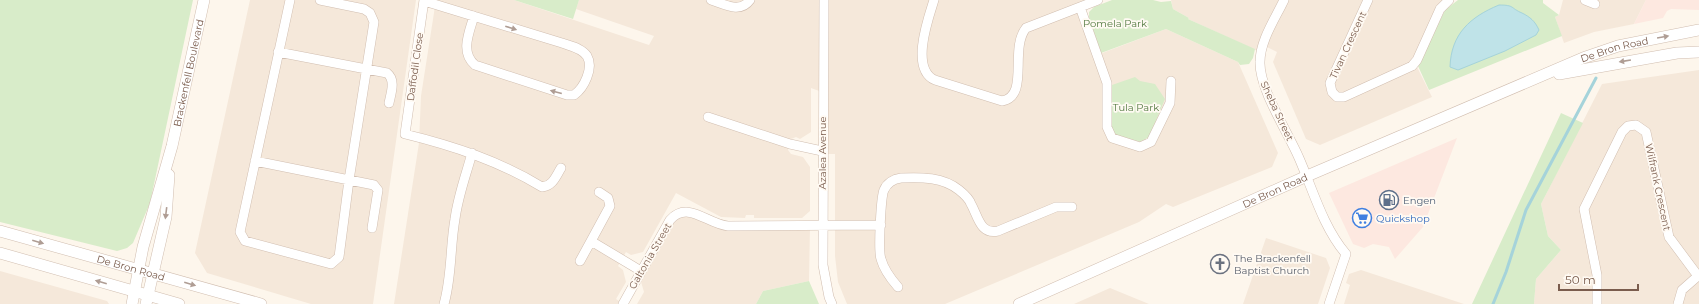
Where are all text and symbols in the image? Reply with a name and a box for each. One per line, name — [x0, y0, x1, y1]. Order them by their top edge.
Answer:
street label: Tivan Crescent — [1327, 9, 1369, 81]
park label: Pomela Park — [1083, 17, 1147, 30]
street label: Brackenfell Boulevard — [170, 18, 206, 128]
one-way arrow — [505, 25, 517, 31]
street label: Daffodil Close — [404, 32, 426, 102]
one-way arrow — [1657, 33, 1669, 39]
street label: De Bron Road — [1579, 34, 1649, 65]
one-way arrow — [1619, 58, 1631, 64]
street label: Sheba Street — [1257, 79, 1297, 143]
one-way arrow — [550, 89, 562, 95]
park label: Tula Park — [1113, 101, 1159, 114]
street label: Azalea Avenue — [816, 116, 829, 190]
street label: Wilfrank Crescent — [1642, 142, 1674, 232]
street label: De Bron Road — [1240, 170, 1310, 210]
fuel station icon: Engen — [1378, 189, 1400, 211]
place label: Engen — [1403, 194, 1436, 207]
one-way arrow — [163, 207, 169, 219]
supermarket icon: Quickshop — [1351, 207, 1373, 229]
place label: Quickshop — [1376, 212, 1430, 225]
street label: Galtonia Street — [626, 220, 674, 292]
one-way arrow — [32, 239, 44, 245]
street label: De Bron Road — [95, 252, 167, 283]
place label: The Brackenfell Baptist Church — [1234, 252, 1311, 277]
church icon: The Brackenfell Baptist Church — [1209, 253, 1231, 275]
scale bar — [1559, 266, 1638, 292]
text: 50 m — [1565, 272, 1596, 287]
one-way arrow — [95, 279, 108, 285]
one-way arrow — [184, 281, 196, 287]

